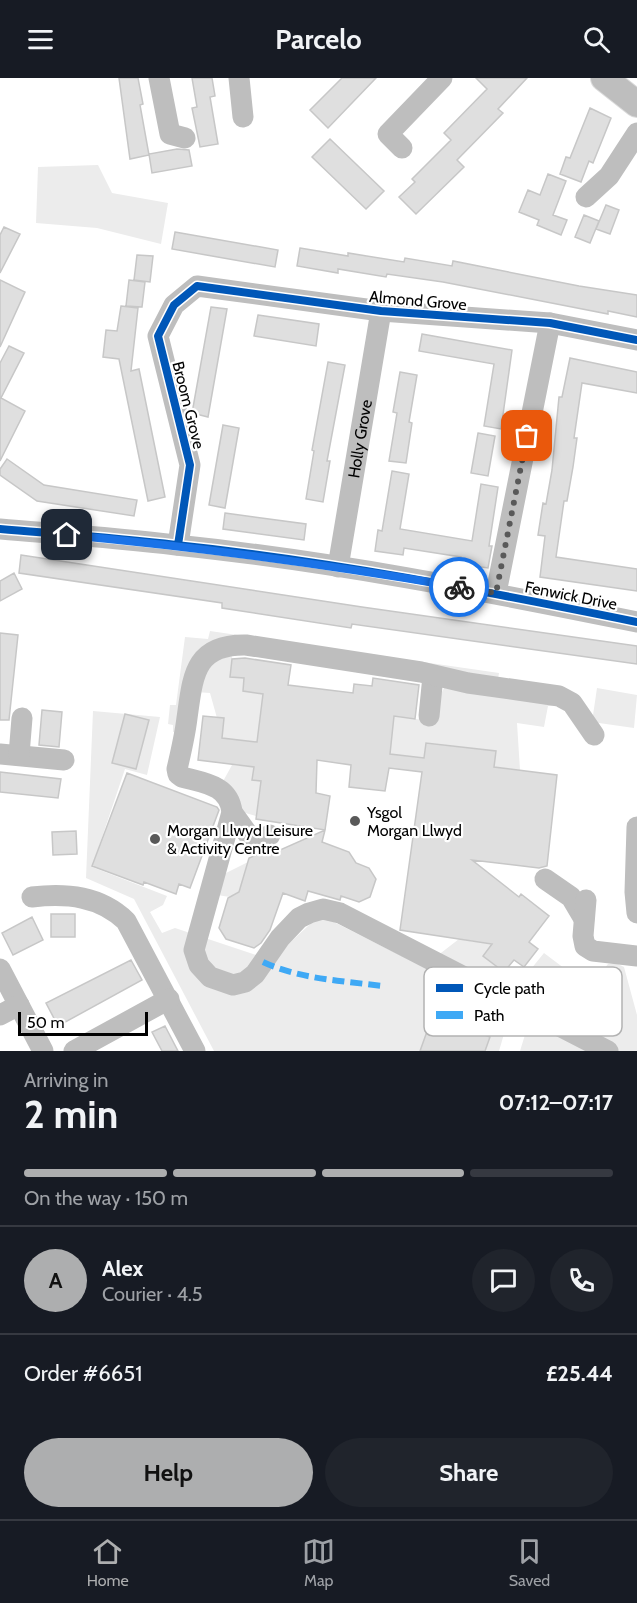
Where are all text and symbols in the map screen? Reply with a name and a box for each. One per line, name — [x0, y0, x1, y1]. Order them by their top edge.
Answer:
icon: menu — [24, 23, 57, 56]
text: Parcelo — [275, 23, 362, 56]
icon: search — [580, 23, 613, 56]
street label: Almond Grove — [368, 287, 468, 314]
street label: Broom Grove — [168, 359, 209, 451]
street label: Holly Grove — [344, 398, 376, 479]
pin — [501, 410, 552, 461]
icon: bag — [510, 419, 543, 452]
pin — [41, 509, 92, 560]
icon: home — [50, 518, 83, 551]
courier — [429, 557, 489, 617]
icon: bike — [443, 571, 476, 604]
street label: Fenwick Drive — [523, 577, 619, 614]
place label: Ysgol Morgan Llwyd — [366, 803, 462, 840]
marker: Ysgol Morgan Llwyd — [348, 814, 362, 828]
place label: Morgan Llwyd Leisure & Activity Centre — [167, 821, 313, 858]
marker: Morgan Llwyd Leisure & Activity Centre — [148, 832, 162, 846]
legend — [424, 967, 622, 1036]
text: Cycle path — [474, 979, 545, 998]
text: Path — [474, 1006, 505, 1025]
scale bar — [18, 1009, 148, 1037]
text: 50 m — [27, 1013, 64, 1032]
text: Arriving in — [24, 1068, 108, 1092]
text: 07:12–07:17 — [499, 1089, 613, 1116]
text: 2 min — [24, 1090, 118, 1138]
text: On the way · 150 m — [24, 1186, 188, 1210]
button: chat — [472, 1249, 535, 1312]
button: phone — [550, 1249, 613, 1312]
text: Alex — [102, 1255, 143, 1282]
text: A — [49, 1267, 62, 1294]
text: Courier · 4.5 — [102, 1282, 203, 1306]
text: Order #6651 — [24, 1360, 142, 1387]
text: £25.44 — [546, 1360, 613, 1387]
button: Help — [24, 1438, 313, 1507]
button: Share — [325, 1438, 613, 1507]
tab: Home — [87, 1535, 129, 1590]
tab: Map — [302, 1535, 335, 1590]
tab: Saved — [509, 1535, 550, 1590]

